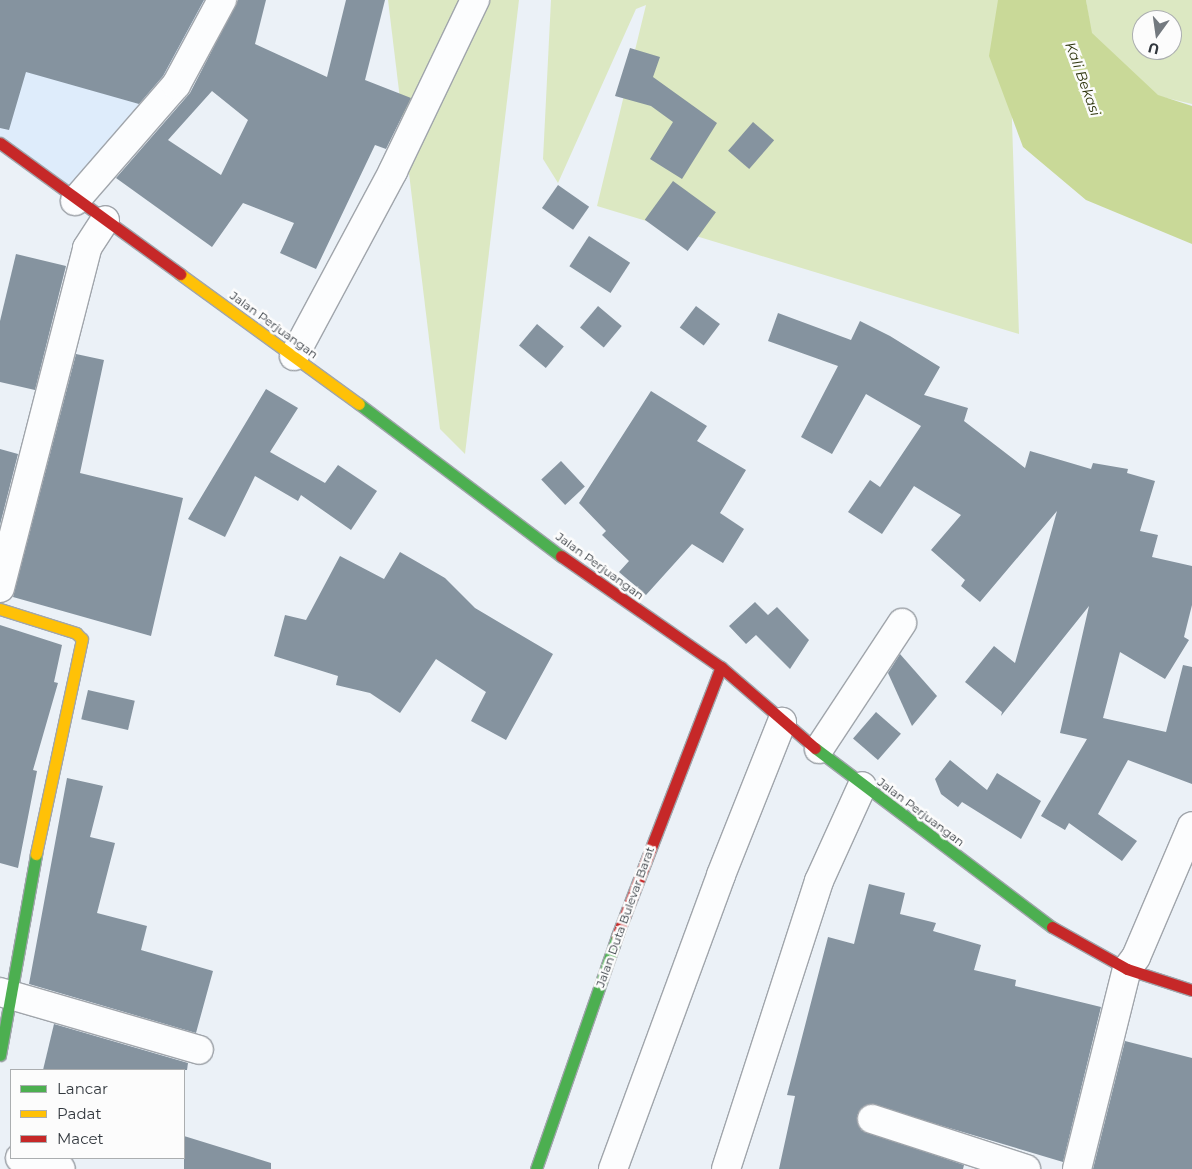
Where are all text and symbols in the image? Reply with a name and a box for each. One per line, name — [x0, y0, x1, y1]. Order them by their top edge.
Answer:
north arrow — [1132, 10, 1182, 60]
text: U — [1146, 39, 1161, 59]
water label: Kali Bekasi — [1062, 40, 1104, 118]
street label: Jalan Perjuangan — [227, 288, 321, 362]
street label: Jalan Perjuangan — [553, 529, 647, 603]
street label: Jalan Perjuangan — [875, 775, 967, 849]
street label: Jalan Duta Bulevar Barat — [593, 845, 657, 989]
legend — [10, 1069, 185, 1159]
text: Lancar — [57, 1079, 108, 1098]
text: Padat — [57, 1104, 102, 1123]
text: Macet — [57, 1129, 104, 1148]

